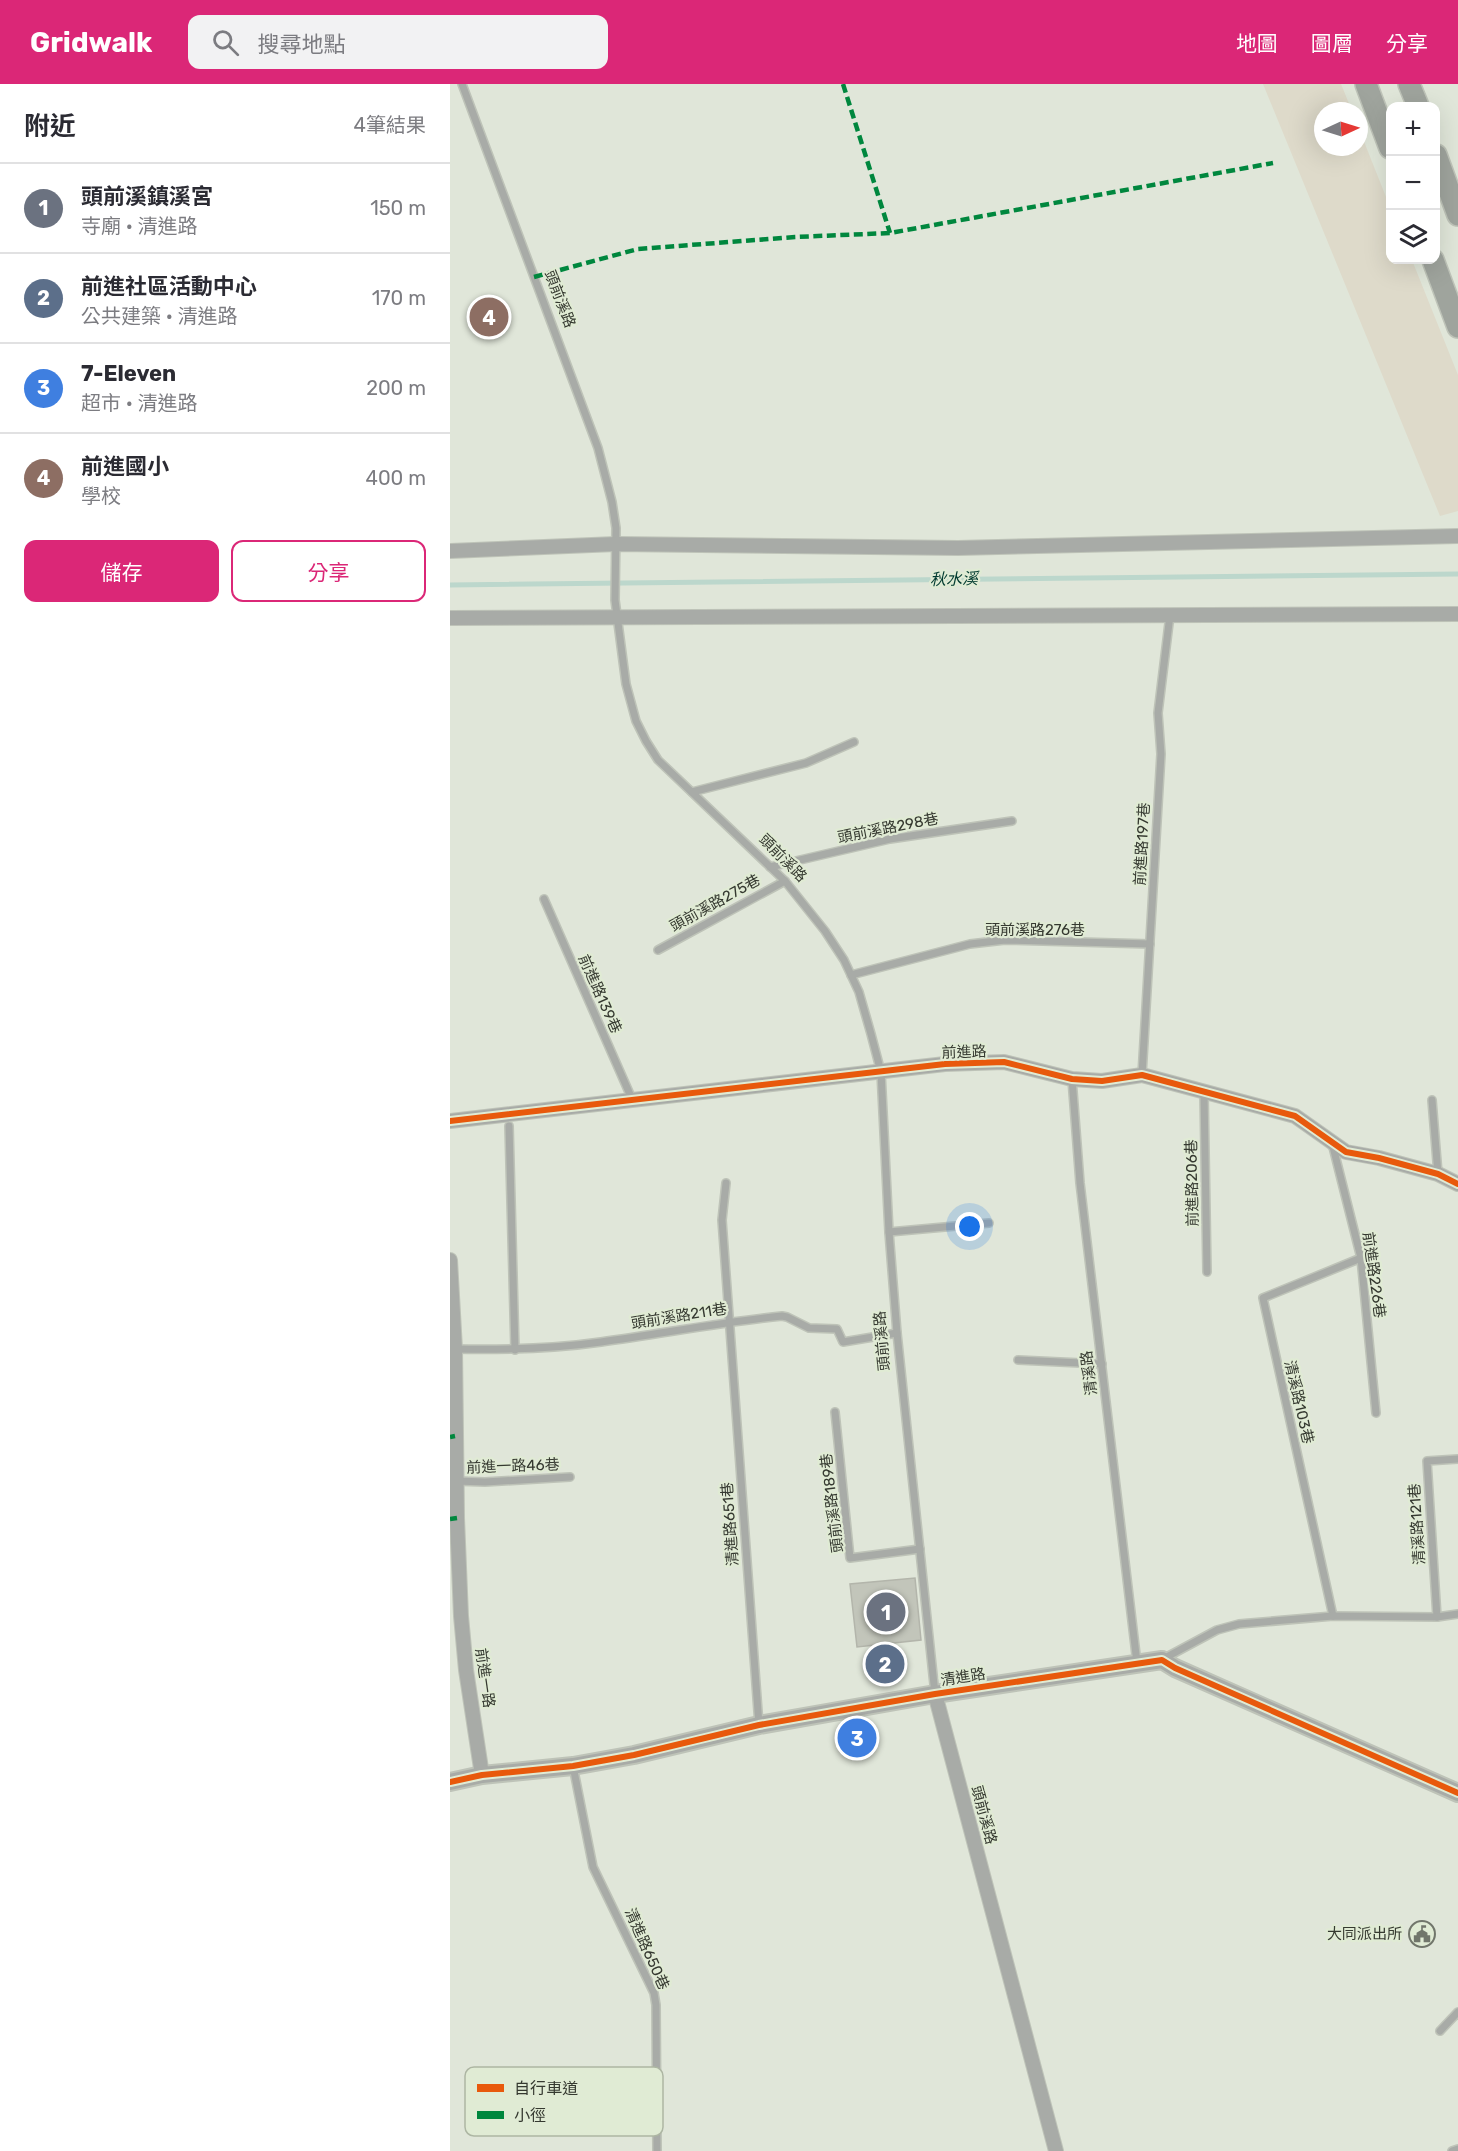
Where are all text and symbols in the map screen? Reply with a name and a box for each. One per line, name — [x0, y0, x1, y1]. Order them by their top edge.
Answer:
search box — [188, 15, 608, 69]
text: Gridwalk — [30, 26, 152, 59]
icon: search — [209, 26, 242, 59]
text: 搜尋地點 — [257, 31, 345, 58]
text: 地圖 — [1236, 31, 1278, 56]
text: 圖層 — [1311, 31, 1353, 56]
text: 分享 — [1386, 31, 1428, 56]
north arrow — [1314, 102, 1368, 156]
map controls — [1386, 102, 1440, 264]
button: + — [1386, 102, 1440, 156]
text: 附近 — [24, 111, 76, 142]
text: 4筆結果 — [354, 113, 426, 137]
button: − — [1386, 156, 1440, 210]
text: 頭前溪鎮溪宮 — [81, 183, 213, 210]
text: 1 — [39, 196, 48, 220]
text: 150 m — [370, 196, 426, 220]
button: layers — [1386, 210, 1440, 264]
text: 寺廟 · 清進路 — [81, 214, 197, 238]
street label: 頭前溪路 — [541, 268, 579, 330]
text: 前進社區活動中心 — [81, 273, 257, 300]
text: 2 — [37, 286, 50, 310]
text: 170 m — [372, 286, 426, 310]
pin: 4 — [470, 294, 508, 340]
text: 公共建築 · 清進路 — [81, 304, 237, 328]
text: 7-Eleven — [81, 360, 176, 387]
text: 3 — [37, 376, 50, 400]
text: 200 m — [366, 376, 426, 400]
text: 超市 · 清進路 — [81, 391, 197, 415]
text: 前進國小 — [81, 453, 169, 480]
text: 4 — [37, 466, 50, 490]
text: 400 m — [366, 466, 426, 490]
text: 學校 — [81, 484, 121, 508]
button: 儲存 — [24, 540, 219, 602]
button: 分享 — [231, 540, 426, 602]
water label: 秋水溪 — [930, 569, 980, 589]
street label: 前進路197巷 — [1131, 802, 1153, 886]
street label: 頭前溪路298巷 — [836, 809, 940, 847]
street label: 頭前溪路 — [755, 830, 811, 886]
street label: 頭前溪路275巷 — [667, 871, 763, 935]
street label: 頭前溪路276巷 — [985, 921, 1085, 939]
street label: 前進路139巷 — [575, 952, 625, 1036]
street label: 前進路 — [941, 1042, 987, 1062]
street label: 前進路206巷 — [1182, 1139, 1202, 1227]
your location — [955, 1212, 984, 1241]
street label: 前進路226巷 — [1359, 1231, 1389, 1319]
street label: 頭前溪路211巷 — [630, 1300, 728, 1332]
street label: 頭前溪路 — [870, 1310, 894, 1372]
street label: 清溪路 — [1077, 1350, 1101, 1396]
street label: 清溪路103巷 — [1281, 1359, 1317, 1445]
street label: 頭前溪路189巷 — [817, 1452, 847, 1554]
street label: 前進一路46巷 — [466, 1455, 560, 1477]
street label: 清進路651巷 — [718, 1481, 742, 1567]
street label: 清溪路121巷 — [1405, 1483, 1429, 1565]
pin: 1 — [866, 1590, 906, 1634]
pin: 2 — [866, 1642, 904, 1686]
street label: 前進一路 — [472, 1647, 498, 1709]
street label: 清進路 — [939, 1665, 987, 1689]
pin: 3 — [838, 1716, 876, 1760]
street label: 頭前溪路 — [968, 1784, 1000, 1846]
street label: 清進路650巷 — [621, 1905, 673, 1993]
public building icon: 大同派出所 — [1407, 1919, 1437, 1949]
place label: 大同派出所 — [1327, 1925, 1402, 1943]
legend — [465, 2067, 663, 2136]
text: 自行車道 — [514, 2079, 578, 2098]
text: 小徑 — [514, 2106, 546, 2125]

